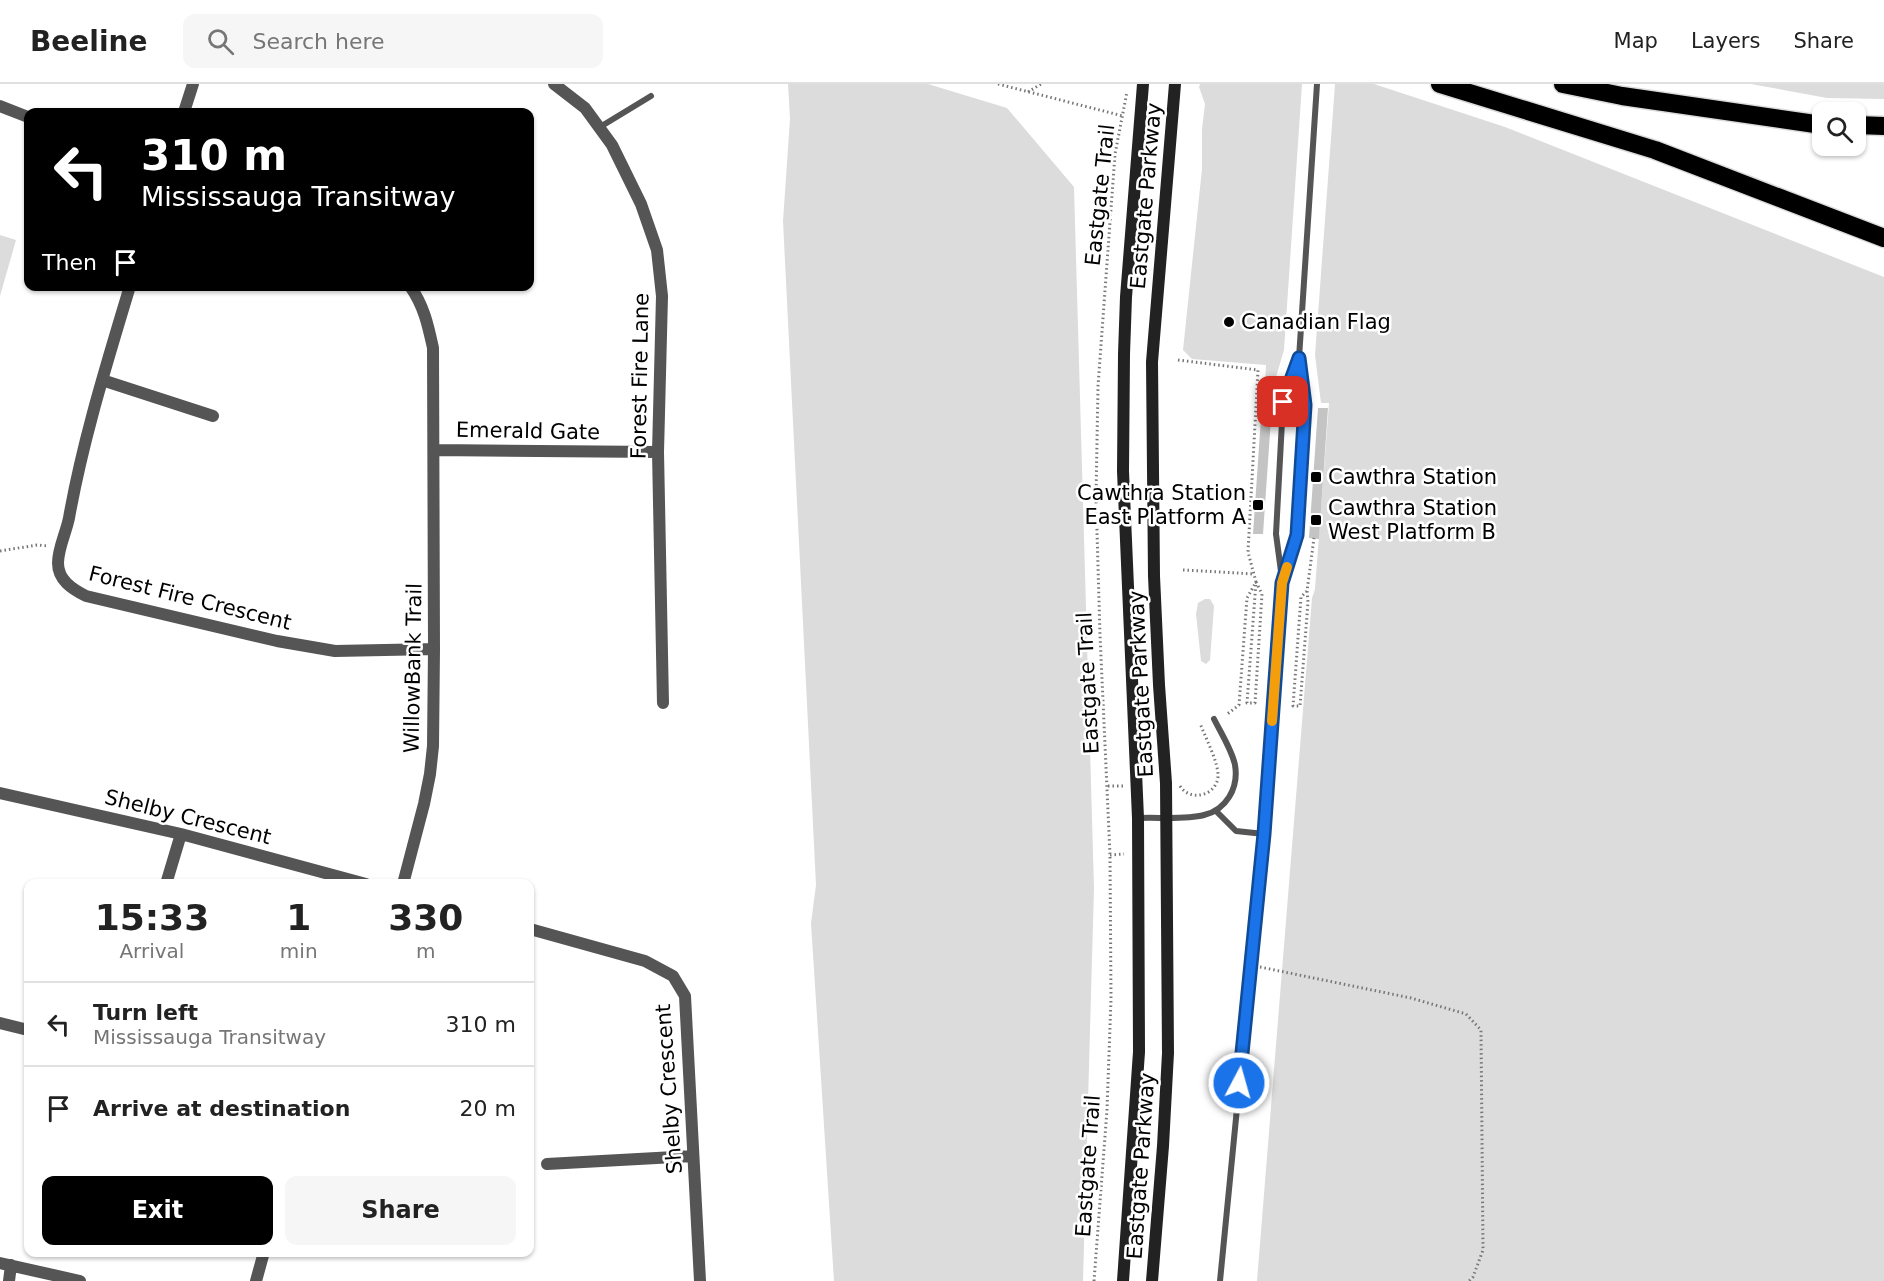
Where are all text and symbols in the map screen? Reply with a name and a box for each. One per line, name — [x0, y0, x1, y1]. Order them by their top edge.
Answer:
search box — [183, 14, 603, 68]
text: Beeline — [30, 25, 147, 58]
icon: search — [204, 25, 237, 58]
text: Search here — [252, 29, 385, 54]
text: Map — [1614, 29, 1658, 53]
text: Layers — [1691, 29, 1760, 53]
text: Share — [1793, 29, 1854, 53]
street label: Eastgate Parkway — [1126, 102, 1166, 290]
map controls — [1812, 102, 1866, 156]
button: search — [1812, 102, 1866, 156]
street label: Eastgate Trail — [1081, 123, 1119, 267]
text: 310 m — [141, 131, 287, 180]
icon: left — [42, 132, 120, 210]
text: Mississauga Transitway — [141, 181, 456, 212]
icon: arrive — [109, 246, 142, 279]
text: Then — [42, 250, 97, 275]
street label: Forest Fire Lane — [627, 293, 653, 459]
place label: Canadian Flag — [1241, 310, 1391, 334]
marker: Canadian Flag — [1222, 315, 1236, 329]
pin — [1257, 376, 1308, 427]
icon: arrive — [1266, 385, 1299, 418]
street label: Emerald Gate — [456, 418, 600, 444]
place label: Cawthra Station — [1328, 465, 1497, 489]
marker: Cawthra Station — [1309, 470, 1323, 484]
place label: Cawthra Station East Platform A — [1077, 481, 1247, 529]
place label: Cawthra Station West Platform B — [1328, 496, 1497, 544]
marker: Cawthra Station East Platform A — [1251, 498, 1265, 512]
marker: Cawthra Station West Platform B — [1309, 513, 1323, 527]
street label: Forest Fire Crescent — [86, 561, 294, 635]
street label: WillowBank Trail — [400, 583, 426, 753]
street label: Eastgate Parkway — [1124, 590, 1158, 778]
street label: Eastgate Trail — [1072, 611, 1104, 755]
street label: Shelby Crescent — [102, 785, 274, 849]
text: 15:33 — [95, 897, 209, 938]
text: 1 — [286, 897, 311, 938]
text: 330 — [388, 897, 463, 938]
text: Arrival — [119, 939, 184, 963]
text: min — [280, 939, 318, 963]
text: m — [416, 939, 436, 963]
text: Turn left — [93, 1000, 198, 1025]
street label: Shelby Crescent — [651, 1003, 687, 1175]
icon: left — [42, 1008, 75, 1041]
text: 310 m — [446, 1012, 516, 1037]
text: Mississauga Transitway — [93, 1025, 326, 1049]
position arrow — [1207, 1051, 1271, 1115]
street label: Eastgate Parkway — [1122, 1072, 1160, 1260]
icon: arrive — [42, 1092, 75, 1125]
street label: Eastgate Trail — [1071, 1094, 1105, 1238]
text: Arrive at destination — [93, 1096, 350, 1121]
text: 20 m — [460, 1096, 516, 1121]
button: Exit — [42, 1176, 273, 1245]
button: Share — [285, 1176, 516, 1245]

